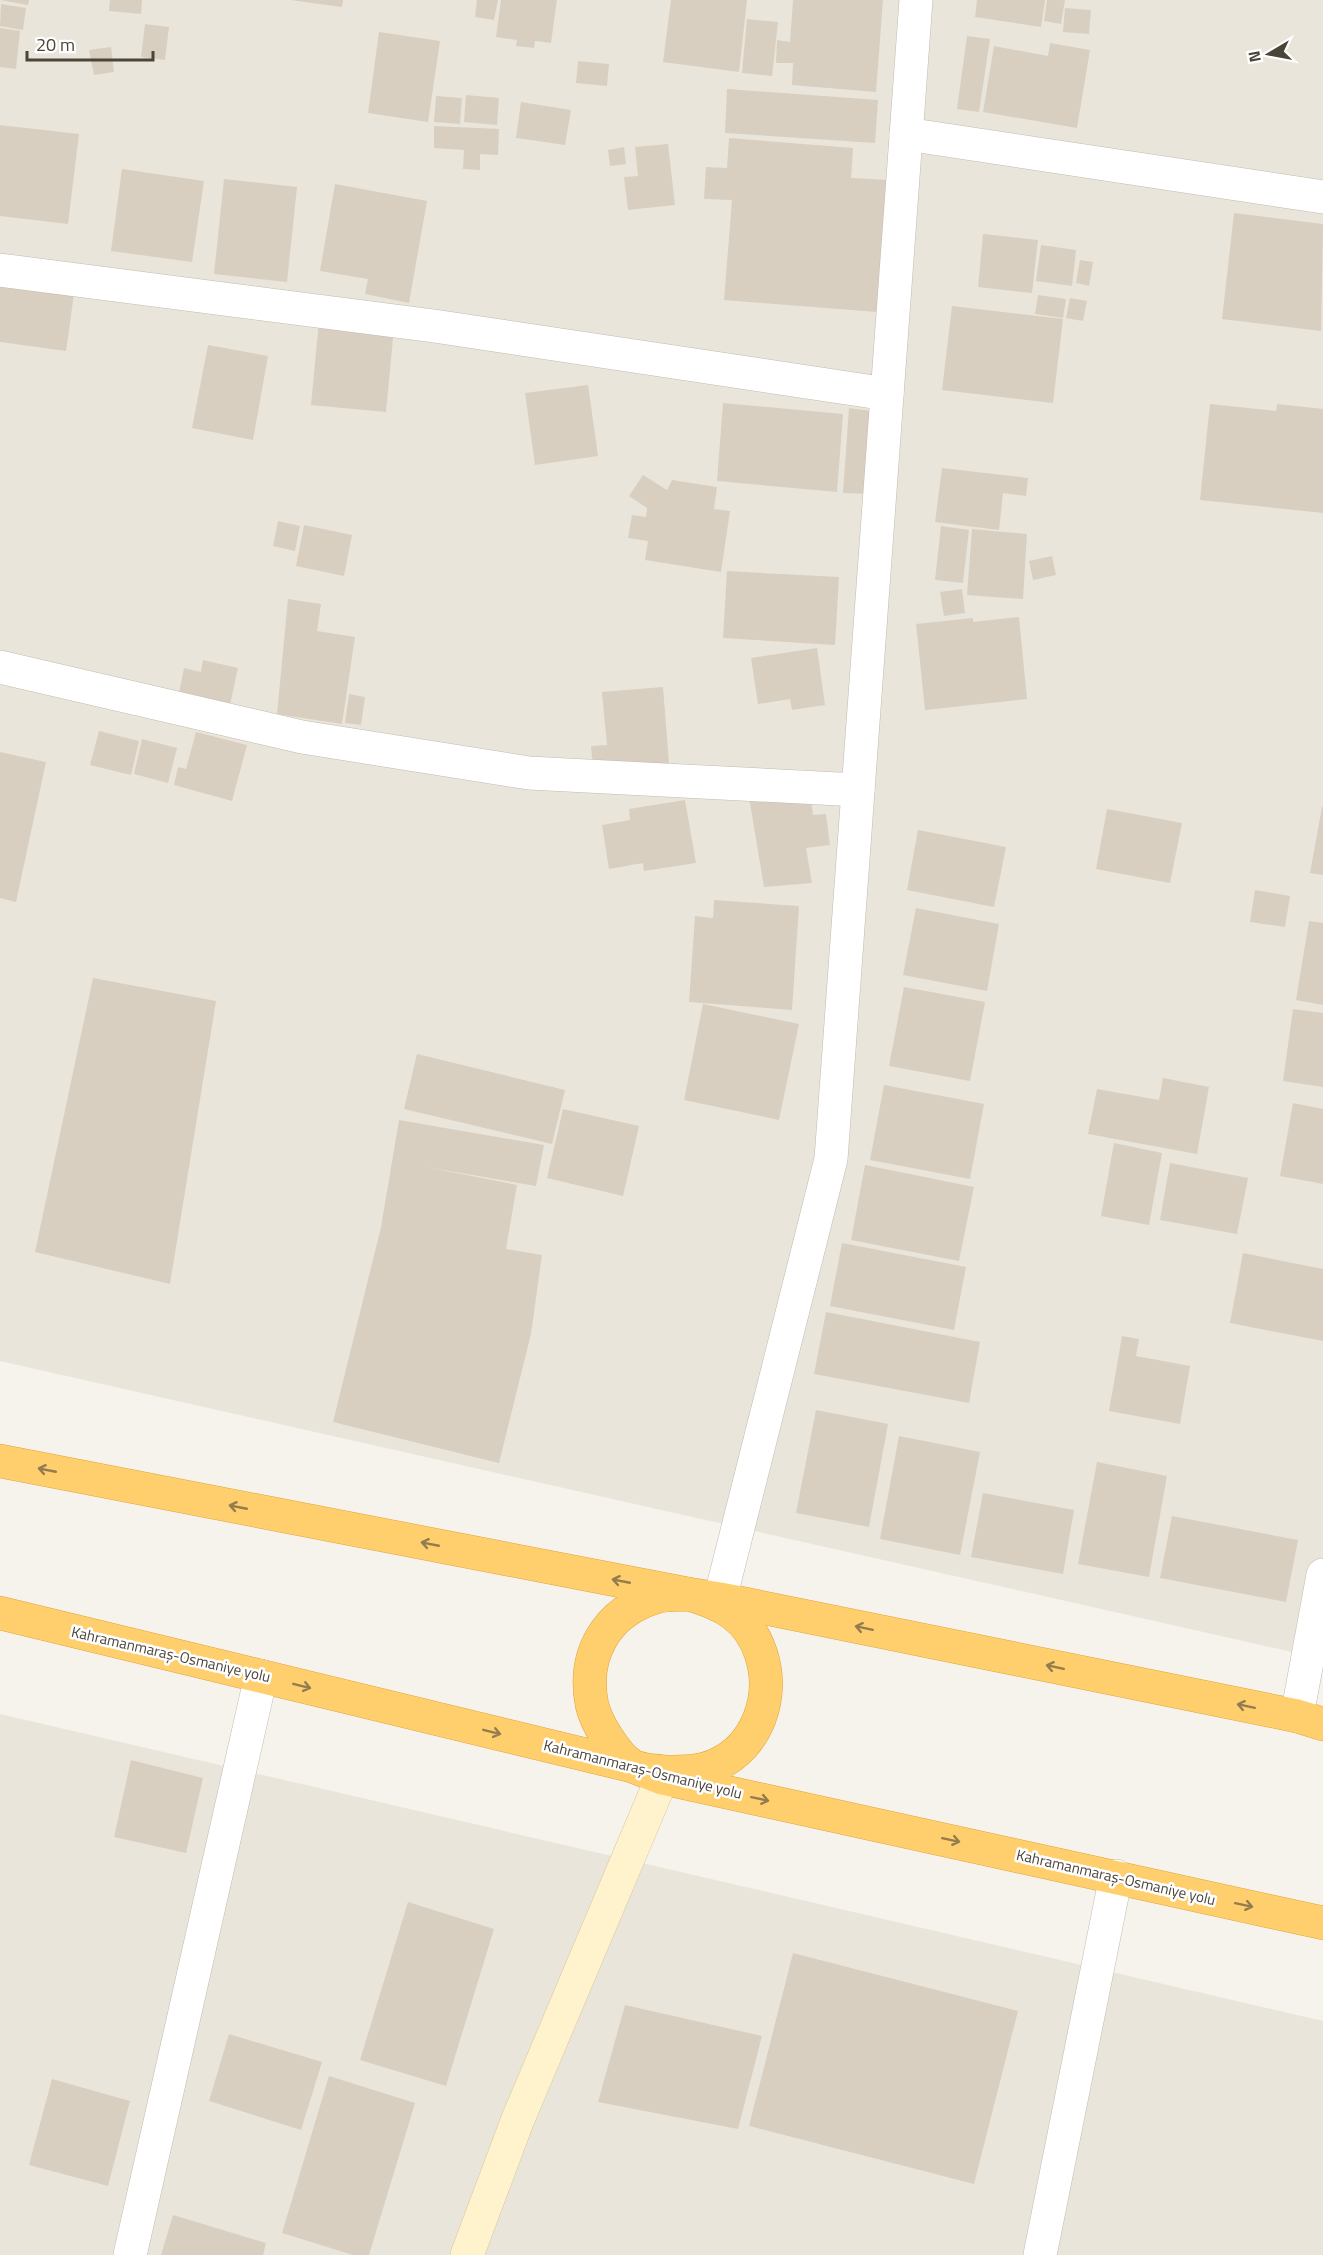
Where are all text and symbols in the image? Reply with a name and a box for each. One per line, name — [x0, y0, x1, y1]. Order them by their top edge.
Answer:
scale bar — [27, 24, 153, 62]
north arrow — [1239, 24, 1299, 84]
text: 20 m — [36, 31, 75, 58]
text: N — [1241, 49, 1267, 64]
one-way arrow — [38, 1464, 57, 1475]
one-way arrow — [229, 1501, 249, 1512]
one-way arrow — [421, 1538, 440, 1549]
one-way arrow — [612, 1575, 632, 1586]
street label: Kahramanmaraş-Osmaniye yolu — [69, 1620, 273, 1688]
one-way arrow — [854, 1622, 874, 1633]
one-way arrow — [1045, 1661, 1065, 1672]
one-way arrow — [292, 1680, 311, 1692]
one-way arrow — [1236, 1700, 1256, 1711]
one-way arrow — [482, 1726, 501, 1738]
street label: Kahramanmaraş-Osmaniye yolu — [541, 1733, 745, 1805]
one-way arrow — [750, 1794, 770, 1805]
one-way arrow — [941, 1835, 960, 1847]
street label: Kahramanmaraş-Osmaniye yolu — [1014, 1843, 1218, 1911]
one-way arrow — [1234, 1900, 1253, 1911]

